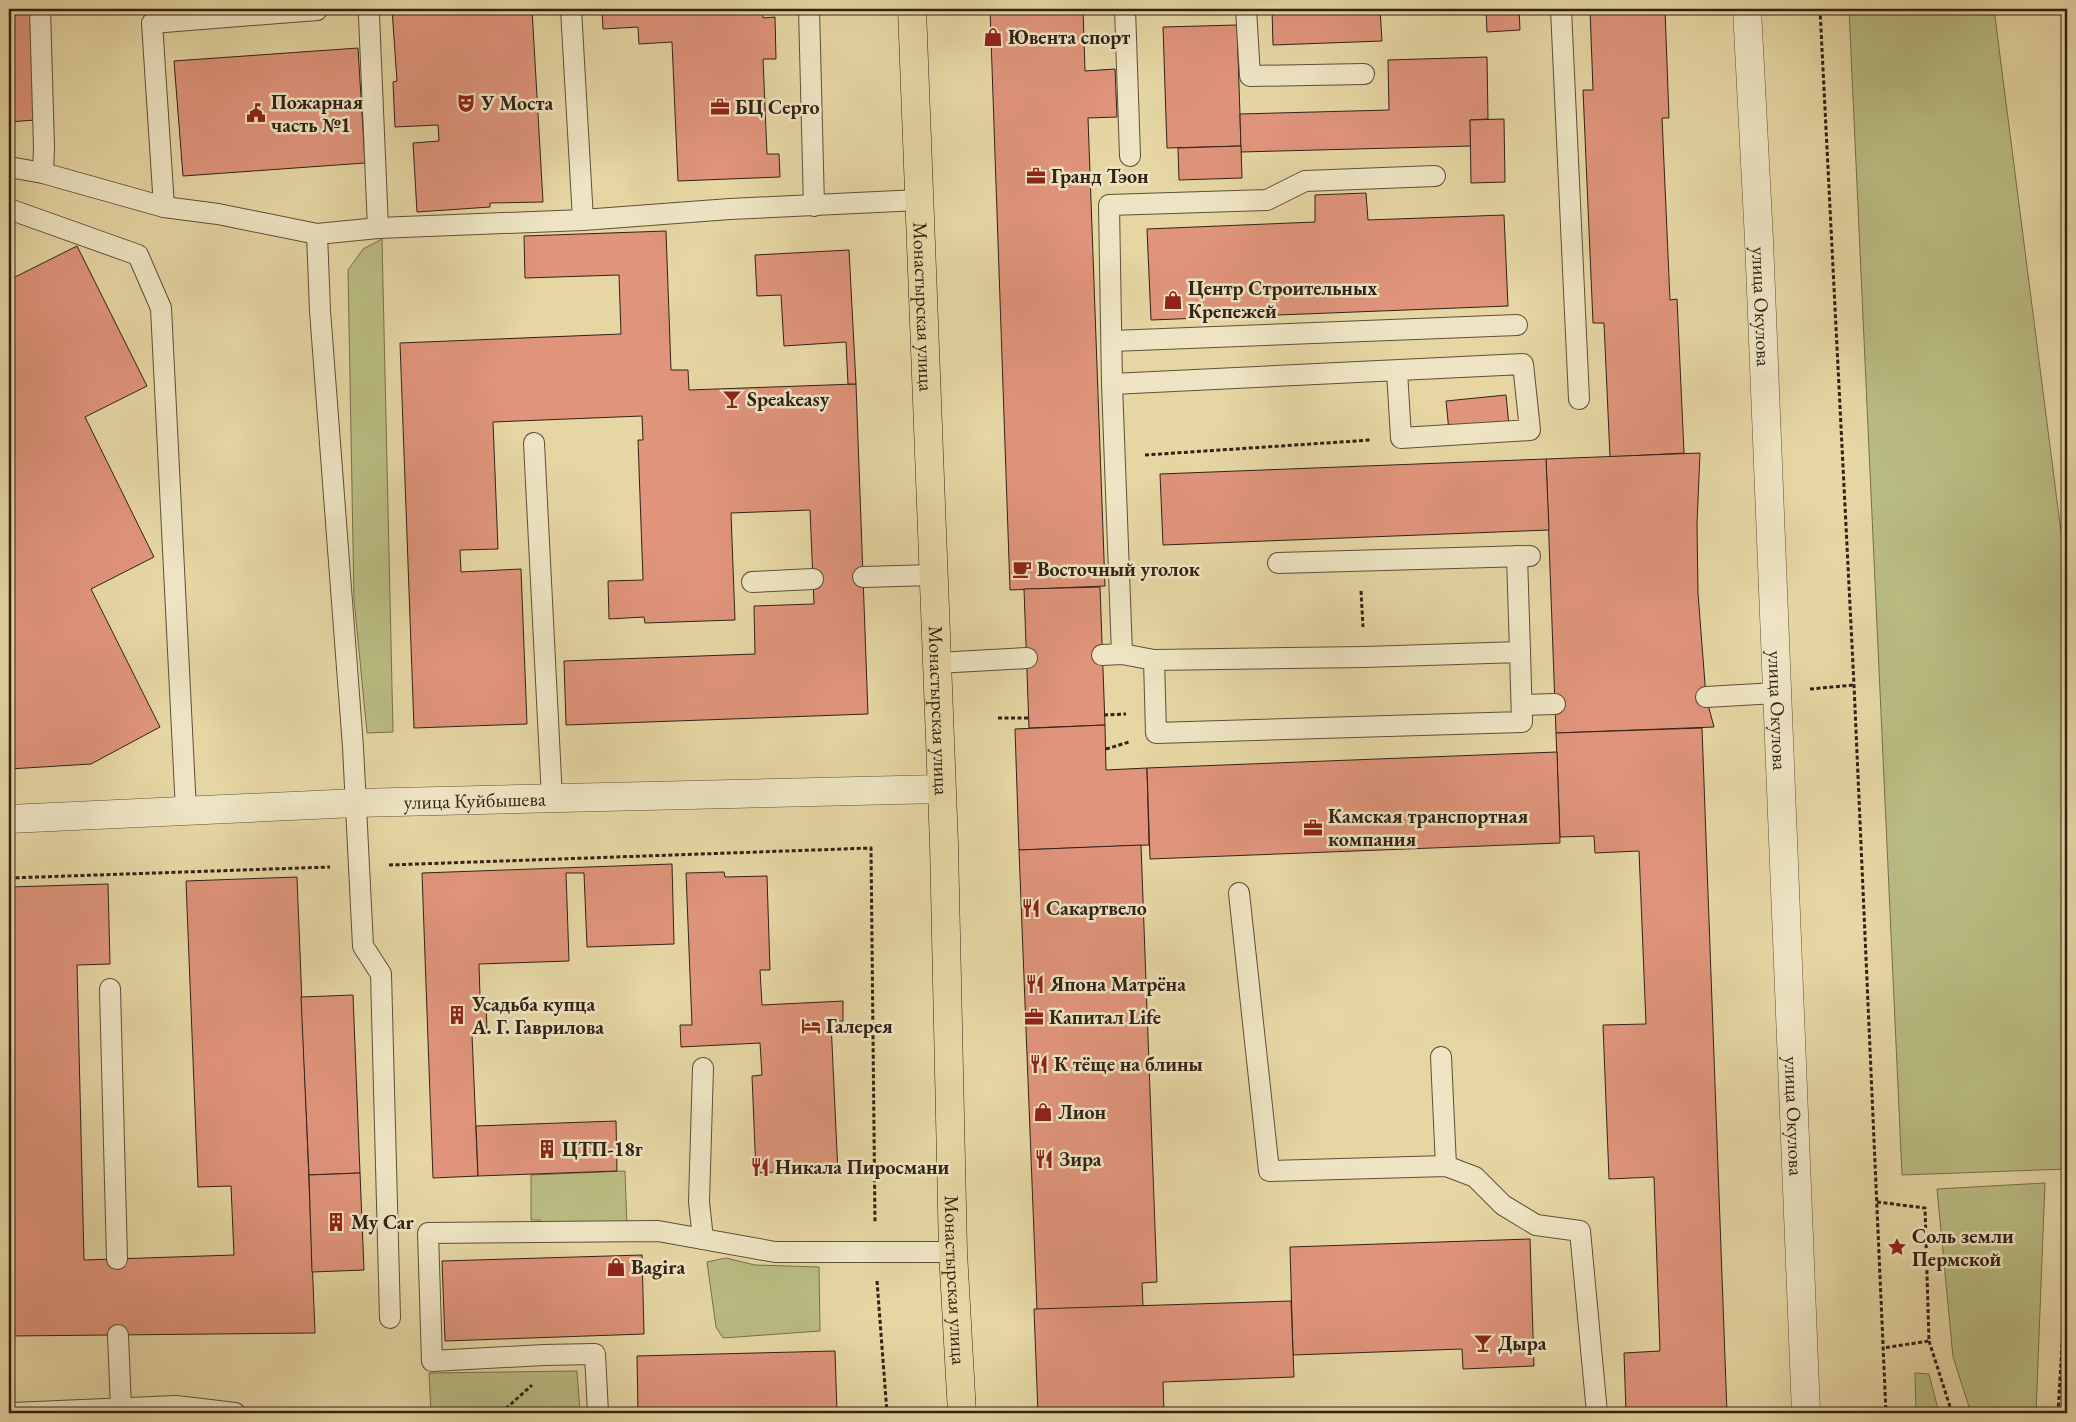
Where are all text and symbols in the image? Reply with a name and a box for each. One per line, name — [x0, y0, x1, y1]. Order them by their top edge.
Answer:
place label: Ювента спорт — [1008, 24, 1130, 50]
shop icon: Ювента спорт — [982, 26, 1004, 48]
place label: Пожарная часть №1 — [271, 89, 363, 138]
place label: У Моста — [480, 90, 553, 116]
theatre icon: У Моста — [455, 92, 477, 114]
place label: БЦ Серго — [735, 94, 820, 120]
office icon: БЦ Серго — [709, 96, 731, 118]
public building icon: Пожарная часть №1 — [245, 102, 267, 124]
place label: Гранд Тэон — [1051, 163, 1149, 189]
office icon: Гранд Тэон — [1025, 165, 1047, 187]
street label: Монастырская улица — [907, 222, 940, 392]
street label: улица Окулова — [1746, 246, 1777, 367]
place label: Центр Строительных Крепежей — [1188, 275, 1377, 324]
shop icon: Центр Строительных Крепежей — [1162, 289, 1184, 311]
place label: Speakeasy — [747, 386, 830, 412]
bar icon: Speakeasy — [721, 388, 743, 410]
place label: Восточный уголок — [1037, 556, 1200, 582]
cafe icon: Восточный уголок — [1011, 558, 1033, 580]
street label: Монастырская улица — [923, 625, 955, 796]
street label: улица Окулова — [1762, 650, 1793, 771]
street label: улица Куйбышева — [403, 785, 546, 815]
place label: Камская транспортная компания — [1328, 803, 1529, 852]
office icon: Камская транспортная компания — [1302, 817, 1324, 839]
place label: Сакартвело — [1046, 895, 1147, 921]
restaurant icon: Сакартвело — [1020, 897, 1042, 919]
place label: Япона Матрёна — [1049, 971, 1186, 997]
restaurant icon: Япона Матрёна — [1024, 973, 1046, 995]
place label: Усадьба купца А. Г. Гаврилова — [471, 991, 604, 1040]
building icon: Усадьба купца А. Г. Гаврилова — [446, 1004, 468, 1026]
place label: Капитал Life — [1049, 1004, 1161, 1030]
office icon: Капитал Life — [1023, 1006, 1045, 1028]
place label: Галерея — [826, 1013, 893, 1039]
hotel icon: Галерея — [800, 1015, 822, 1037]
place label: К тёще на блины — [1054, 1051, 1203, 1077]
restaurant icon: К тёще на блины — [1028, 1053, 1050, 1075]
street label: улица Окулова — [1779, 1056, 1809, 1176]
place label: Лион — [1058, 1099, 1107, 1125]
shop icon: Лион — [1032, 1101, 1054, 1123]
place label: ЦТП-18г — [562, 1136, 643, 1162]
building icon: ЦТП-18г — [536, 1138, 558, 1160]
place label: Зира — [1059, 1146, 1102, 1172]
restaurant icon: Зира — [1033, 1148, 1055, 1170]
place label: Никала Пиросмани — [775, 1154, 949, 1180]
restaurant icon: Никала Пиросмани — [749, 1156, 771, 1178]
street label: Монастырская улица — [939, 1195, 972, 1366]
place label: My Car — [351, 1209, 415, 1235]
building icon: My Car — [325, 1211, 347, 1233]
place label: Соль земли Пермской — [1912, 1223, 2014, 1272]
place icon: Соль земли Пермской — [1886, 1236, 1908, 1258]
place label: Bagira — [631, 1254, 685, 1280]
shop icon: Bagira — [605, 1256, 627, 1278]
place label: Дыра — [1498, 1330, 1547, 1356]
bar icon: Дыра — [1472, 1332, 1494, 1354]

